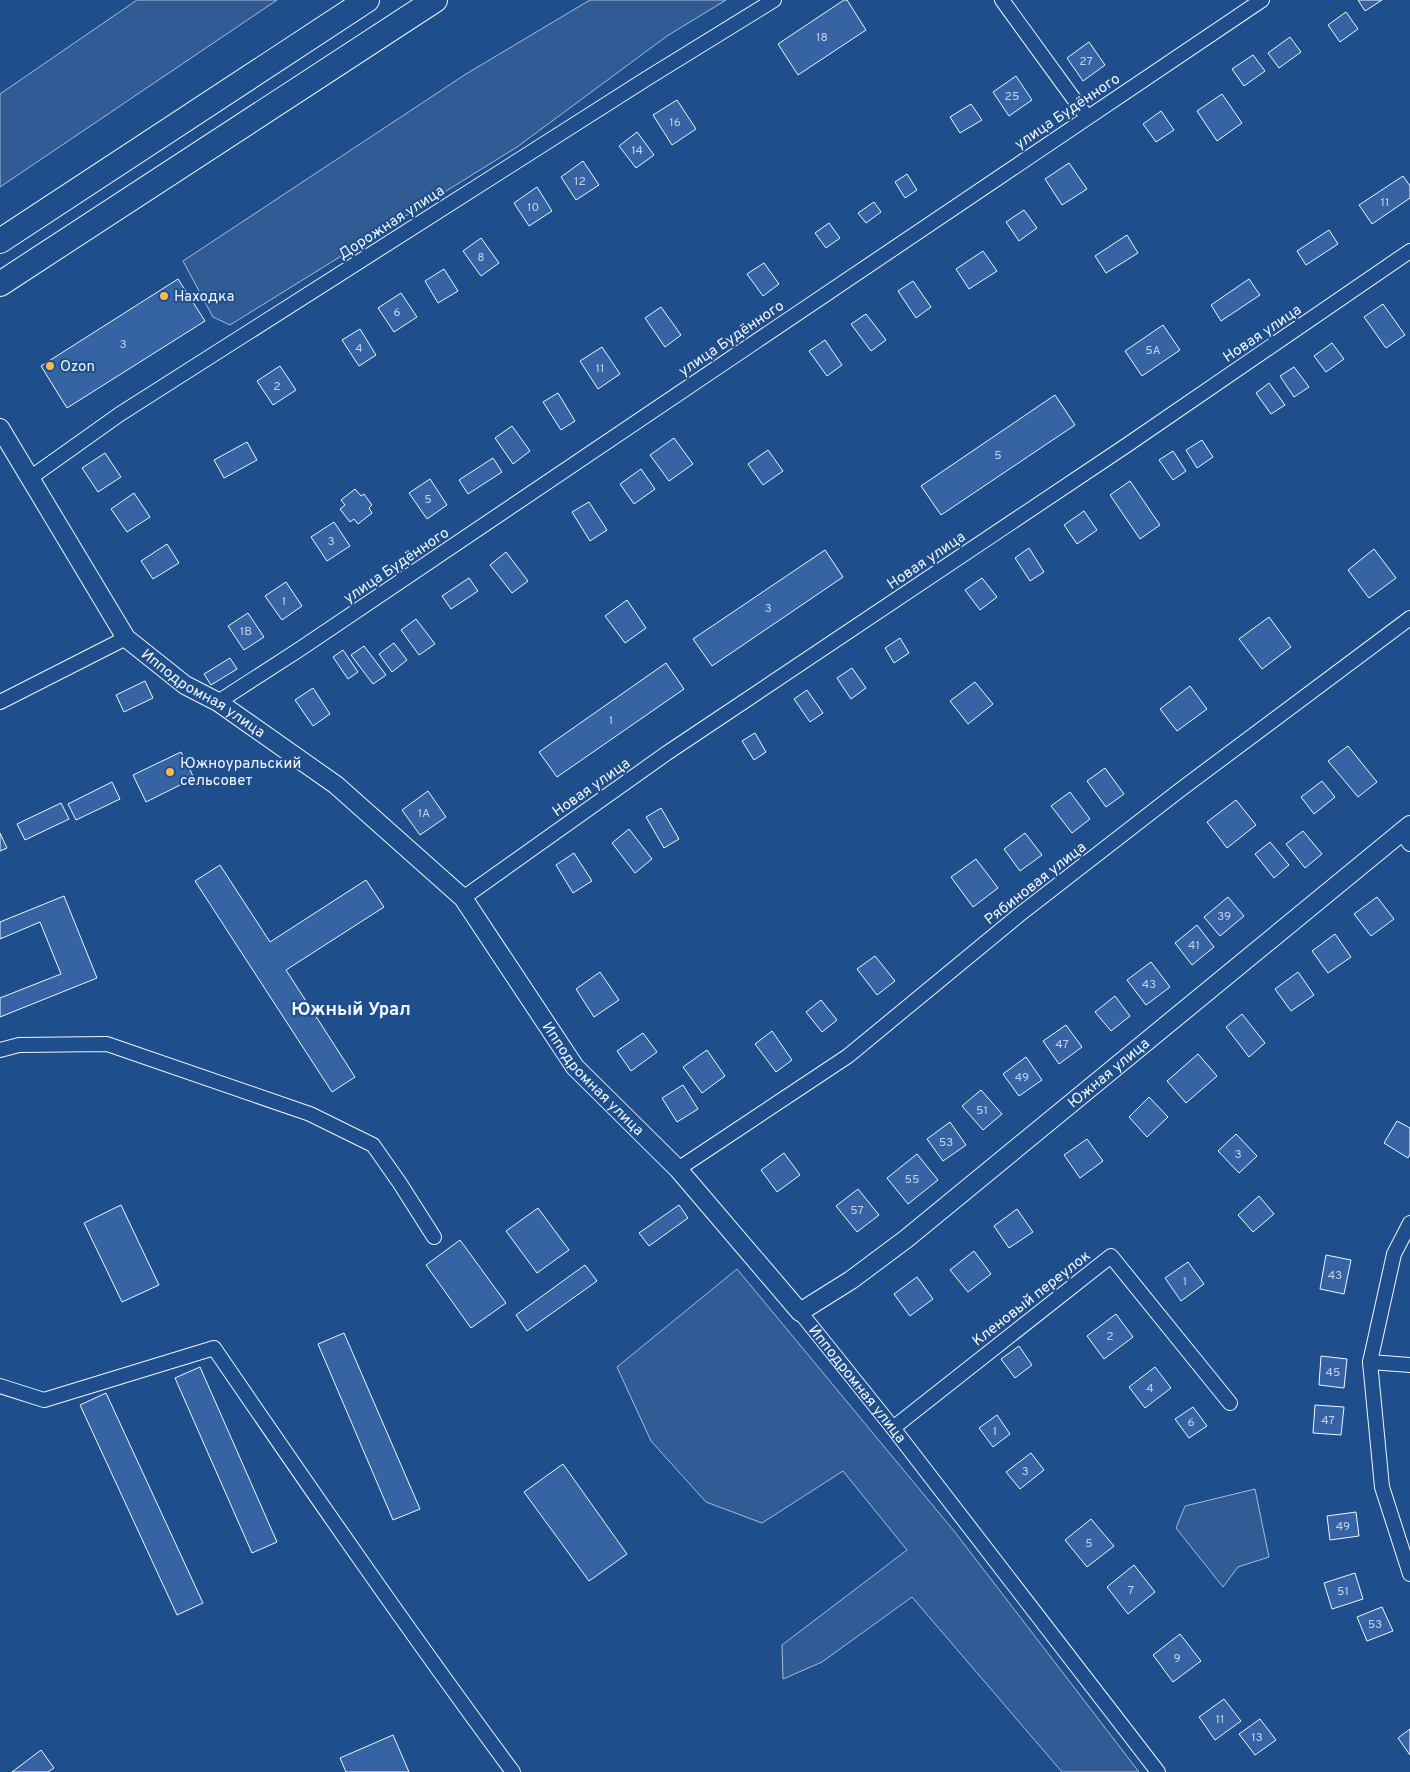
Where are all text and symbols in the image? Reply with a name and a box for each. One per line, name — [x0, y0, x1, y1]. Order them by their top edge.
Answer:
house number: 18 — [816, 30, 828, 46]
house number: 27 — [1079, 54, 1093, 70]
street label: улица Будённого — [1011, 70, 1124, 155]
house number: 25 — [1005, 89, 1019, 105]
house number: 16 — [669, 115, 681, 131]
house number: 14 — [631, 143, 643, 159]
house number: 12 — [574, 174, 586, 190]
street label: Дорожная улица — [335, 182, 449, 265]
house number: 11 — [1381, 195, 1389, 211]
house number: 10 — [527, 200, 539, 216]
house number: 8 — [477, 250, 485, 266]
place label: Находка — [174, 288, 234, 307]
marker: Находка — [158, 290, 170, 302]
street label: улица Будённого — [675, 297, 788, 382]
street label: Новая улица — [1220, 301, 1306, 367]
house number: 6 — [393, 305, 401, 321]
house number: 3 — [119, 337, 127, 353]
house number: 4 — [355, 341, 363, 357]
house number: 5А — [1145, 343, 1161, 359]
place label: Ozon — [60, 358, 95, 377]
marker: Ozon — [44, 360, 56, 372]
house number: 11 — [596, 361, 604, 377]
house number: 2 — [273, 379, 281, 395]
house number: 5 — [994, 448, 1002, 464]
house number: 5 — [424, 492, 432, 508]
street label: улица Будённого — [340, 524, 453, 609]
street label: Новая улица — [884, 528, 970, 594]
house number: 3 — [327, 534, 335, 550]
house number: 1 — [282, 594, 286, 610]
house number: 3 — [764, 601, 772, 617]
house number: 1В — [240, 624, 252, 640]
street label: Ипподромная улица — [136, 645, 268, 743]
house number: 1 — [609, 713, 613, 729]
street label: Новая улица — [549, 754, 634, 822]
place label: Южноуральский сельсовет — [180, 755, 301, 791]
marker: Южноуральский сельсовет — [164, 766, 176, 778]
house number: 1А — [418, 806, 430, 822]
street label: Рябиновая улица — [981, 838, 1091, 930]
house number: 39 — [1217, 909, 1231, 925]
house number: 41 — [1188, 938, 1200, 954]
house number: 43 — [1142, 977, 1156, 993]
district label: Южный Урал — [291, 999, 411, 1022]
street label: Ипподромная улица — [537, 1019, 647, 1141]
street label: Южная улица — [1064, 1035, 1154, 1113]
house number: 47 — [1055, 1037, 1069, 1053]
house number: 49 — [1015, 1070, 1029, 1086]
house number: 51 — [976, 1103, 988, 1119]
house number: 53 — [939, 1135, 953, 1151]
house number: 3 — [1234, 1147, 1242, 1163]
house number: 55 — [905, 1172, 919, 1188]
house number: 57 — [850, 1203, 864, 1219]
street label: Кленовый переулок — [969, 1247, 1095, 1351]
house number: 43 — [1328, 1268, 1342, 1284]
house number: 1 — [1183, 1274, 1187, 1290]
street label: Ипподромная улица — [803, 1322, 909, 1448]
house number: 2 — [1106, 1329, 1114, 1345]
house number: 45 — [1326, 1365, 1340, 1381]
house number: 4 — [1146, 1381, 1154, 1397]
house number: 47 — [1321, 1413, 1335, 1429]
house number: 6 — [1187, 1415, 1195, 1431]
house number: 1 — [993, 1424, 997, 1440]
house number: 3 — [1021, 1464, 1029, 1480]
house number: 49 — [1336, 1519, 1350, 1535]
house number: 5 — [1085, 1536, 1093, 1552]
house number: 7 — [1128, 1583, 1134, 1599]
house number: 51 — [1337, 1584, 1349, 1600]
house number: 53 — [1368, 1617, 1382, 1633]
house number: 9 — [1173, 1651, 1181, 1667]
house number: 11 — [1216, 1712, 1224, 1728]
house number: 13 — [1251, 1730, 1263, 1746]

